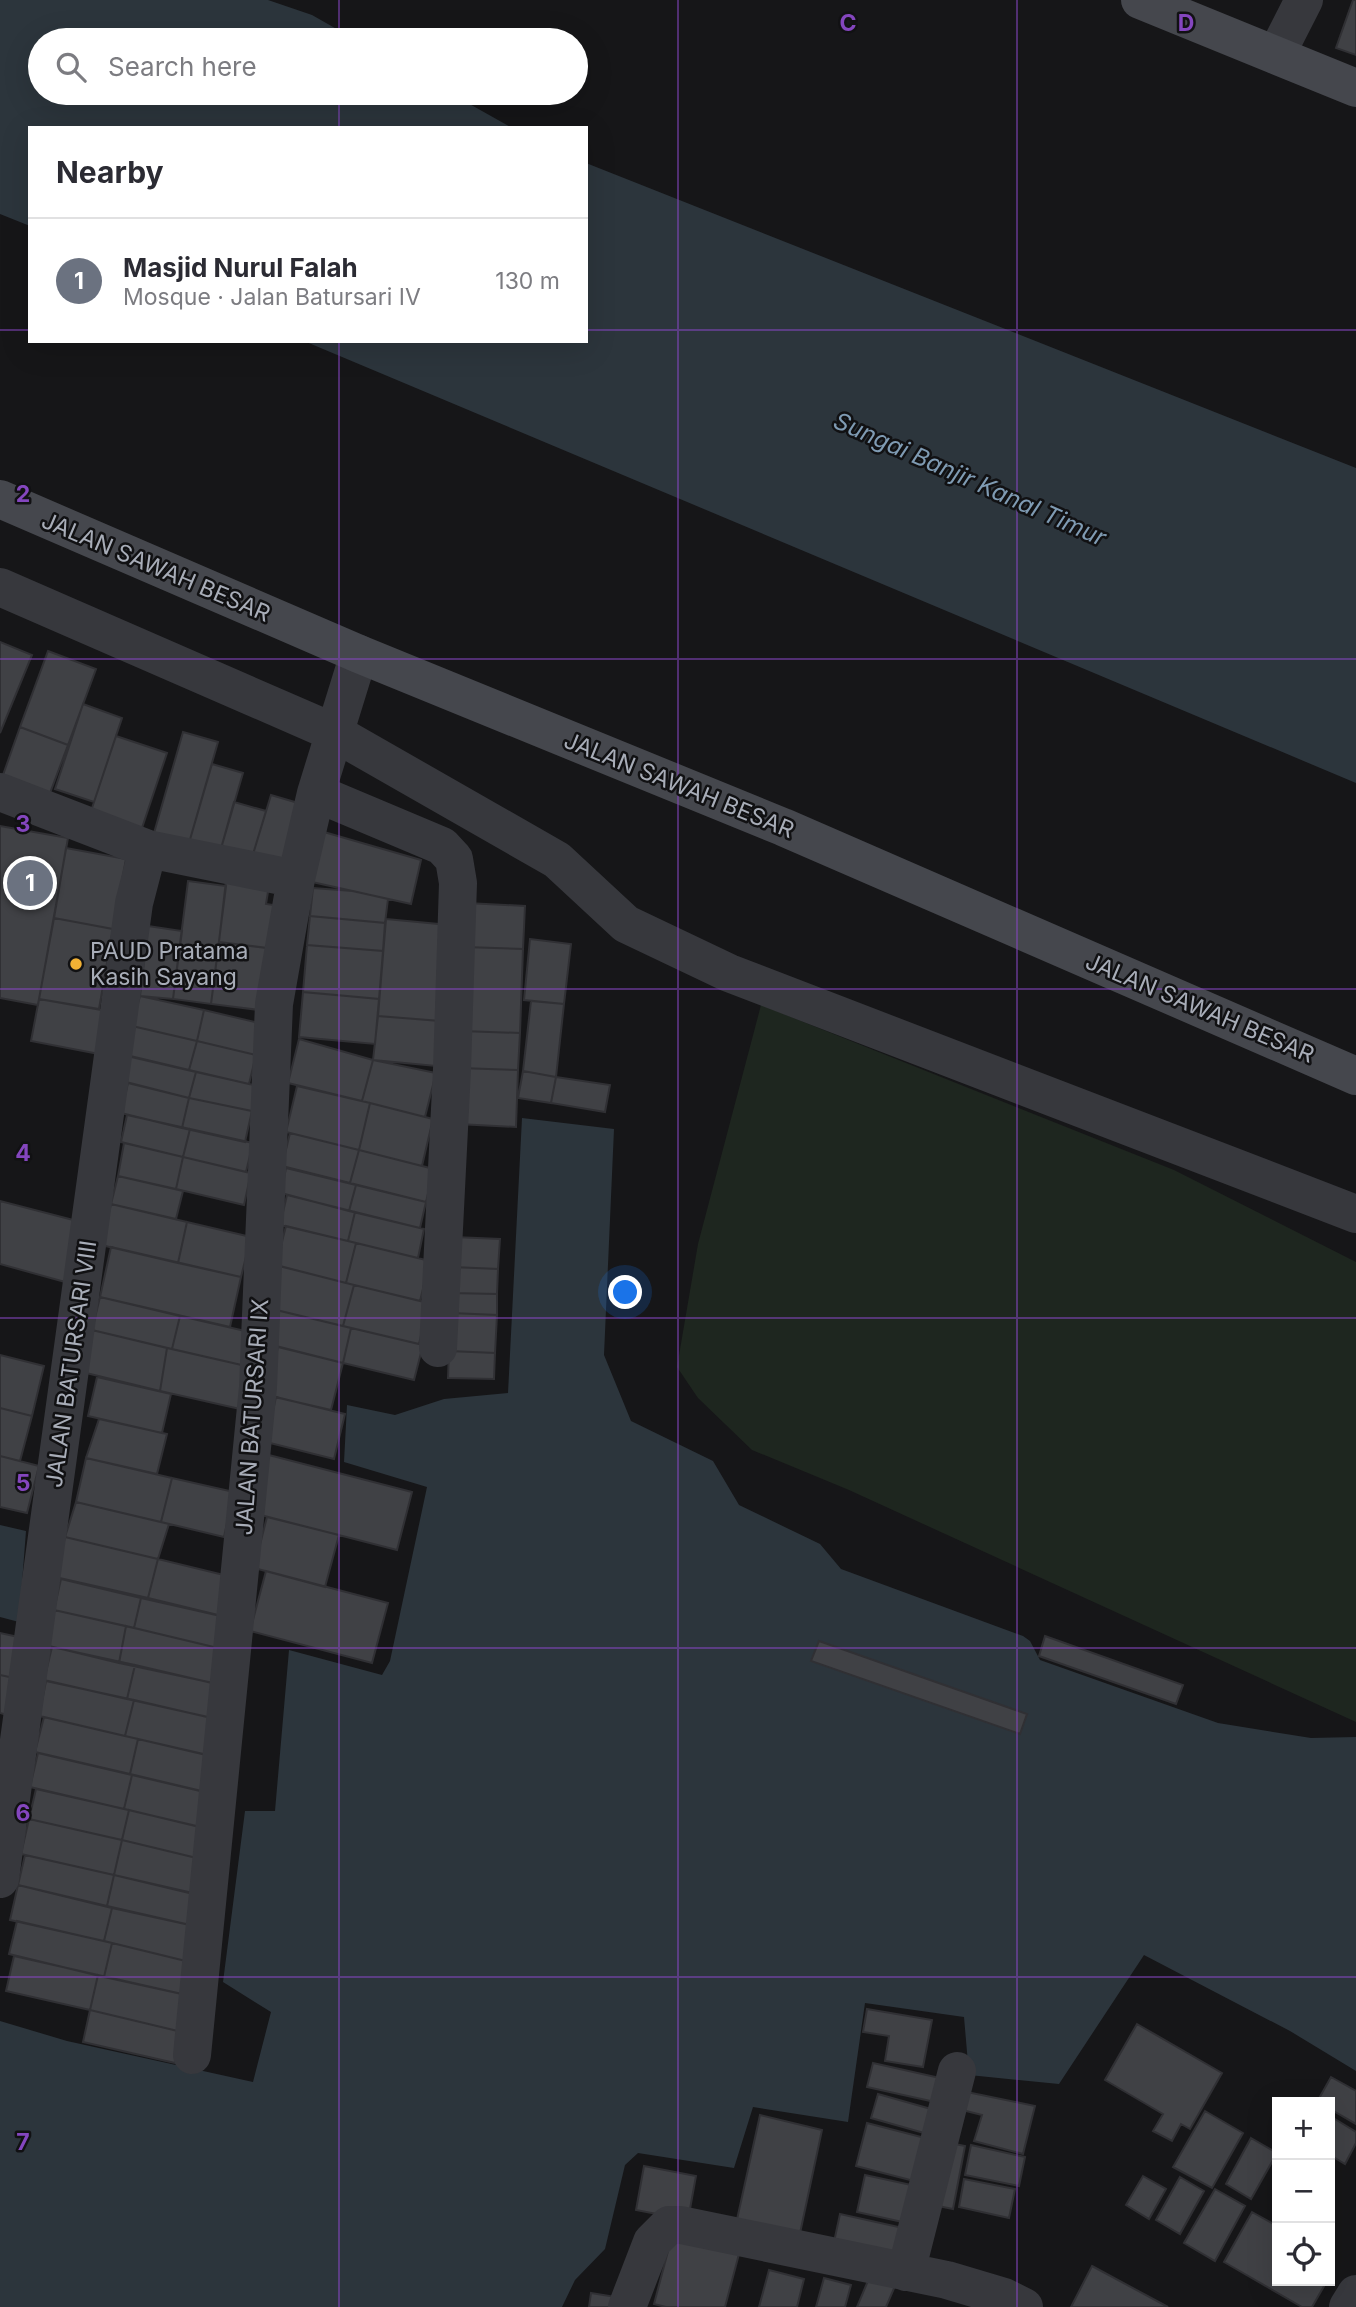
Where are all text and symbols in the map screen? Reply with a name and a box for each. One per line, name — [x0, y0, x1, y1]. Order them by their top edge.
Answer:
text: C — [839, 9, 857, 37]
text: D — [1178, 9, 1194, 37]
search box — [28, 28, 588, 105]
icon: search — [52, 48, 90, 86]
text: Search here — [108, 51, 257, 82]
text: Nearby — [56, 154, 164, 190]
text: Masjid Nurul Falah — [123, 252, 358, 283]
text: 1 — [74, 267, 84, 295]
text: 130 m — [495, 267, 560, 295]
text: Mosque · Jalan Batursari IV — [123, 283, 421, 311]
water label: Sungai Banjir Kanal Timur — [829, 406, 1111, 553]
text: 2 — [16, 480, 30, 508]
street label: JALAN SAWAH BESAR — [37, 506, 275, 628]
street label: JALAN SAWAH BESAR — [560, 726, 798, 844]
text: 3 — [16, 810, 30, 838]
pin: 1 — [7, 857, 53, 909]
place label: PAUD Pratama Kasih Sayang — [90, 937, 248, 991]
street label: JALAN SAWAH BESAR — [1081, 947, 1319, 1069]
marker: PAUD Pratama Kasih Sayang — [68, 956, 84, 972]
text: 4 — [15, 1139, 31, 1167]
street label: JALAN BATURSARI VIII — [40, 1239, 102, 1489]
your location — [608, 1275, 642, 1309]
street label: JALAN BATURSARI IX — [230, 1298, 274, 1536]
text: 5 — [16, 1469, 30, 1497]
text: 6 — [16, 1799, 30, 1827]
map controls — [1272, 2097, 1335, 2286]
button: + — [1272, 2097, 1335, 2160]
text: 7 — [16, 2128, 30, 2156]
button: − — [1272, 2160, 1335, 2223]
button: locate — [1272, 2223, 1335, 2286]

